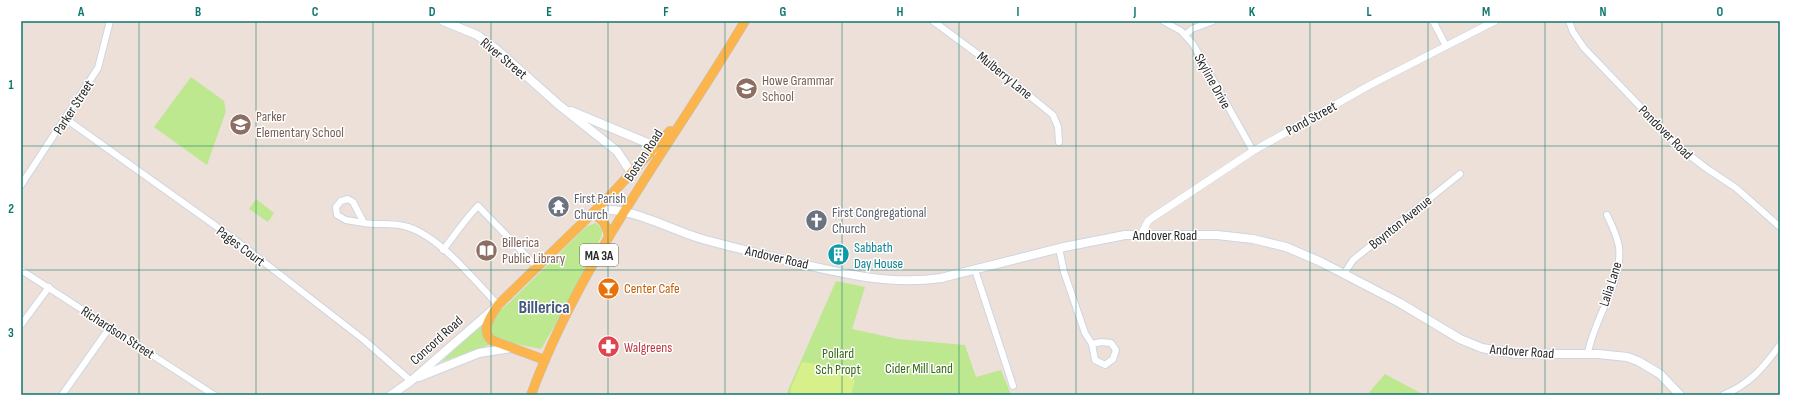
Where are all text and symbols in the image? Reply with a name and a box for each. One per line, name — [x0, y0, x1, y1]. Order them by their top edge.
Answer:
text: A — [77, 4, 85, 20]
text: B — [195, 4, 201, 20]
text: C — [312, 4, 319, 20]
text: D — [429, 4, 436, 20]
text: E — [546, 4, 552, 20]
text: F — [663, 4, 669, 20]
text: G — [780, 4, 787, 20]
text: H — [897, 4, 904, 20]
text: I — [1017, 4, 1020, 20]
text: J — [1133, 4, 1137, 20]
text: K — [1249, 4, 1256, 20]
text: L — [1366, 4, 1372, 20]
text: M — [1482, 4, 1490, 20]
text: N — [1600, 4, 1607, 20]
text: O — [1717, 4, 1724, 20]
street label: River Street — [477, 34, 531, 83]
street label: Mulberry Lane — [974, 48, 1036, 103]
street label: Skyline Drive — [1190, 51, 1235, 112]
place label: Howe Grammar School — [762, 72, 834, 105]
school or university icon: Howe Grammar School — [734, 75, 760, 101]
text: 1 — [8, 77, 14, 93]
street label: Parker Street — [49, 77, 97, 138]
street label: Pond Street — [1283, 98, 1340, 139]
street label: Pondover Road — [1635, 102, 1696, 163]
place label: Parker Elementary School — [256, 108, 344, 141]
school or university icon: Parker Elementary School — [228, 111, 254, 137]
street label: Boston Road — [620, 126, 667, 184]
place label: First Parish Church — [574, 190, 626, 223]
street label: Boynton Avenue — [1365, 192, 1435, 253]
temple icon: First Parish Church — [546, 193, 572, 219]
text: 2 — [8, 201, 14, 217]
place label: First Congregational Church — [832, 204, 926, 237]
church icon: First Congregational Church — [803, 207, 829, 233]
street label: Pages Court — [213, 223, 268, 270]
street label: Andover Road — [1132, 227, 1197, 244]
place label: Billerica Public Library — [502, 234, 566, 267]
library icon: Billerica Public Library — [474, 237, 500, 263]
place label: Sabbath Day House — [854, 239, 903, 272]
street label: Andover Road — [743, 242, 810, 273]
building icon: Sabbath Day House — [825, 242, 851, 268]
road number: MA 3A — [580, 244, 618, 266]
street label: Lalia Lane — [1595, 260, 1626, 309]
bar icon: Center Cafe — [596, 275, 622, 301]
place label: Center Cafe — [624, 280, 680, 297]
district label: Billerica — [518, 297, 570, 318]
street label: Richardson Street — [78, 302, 158, 362]
street label: Concord Road — [406, 312, 466, 368]
text: 3 — [8, 325, 14, 341]
pharmacy icon: Walgreens — [596, 334, 622, 360]
place label: Walgreens — [624, 339, 672, 356]
street label: Andover Road — [1488, 341, 1555, 362]
park label: Pollard Sch Propt — [815, 345, 861, 378]
park label: Cider Mill Land — [885, 360, 953, 377]

